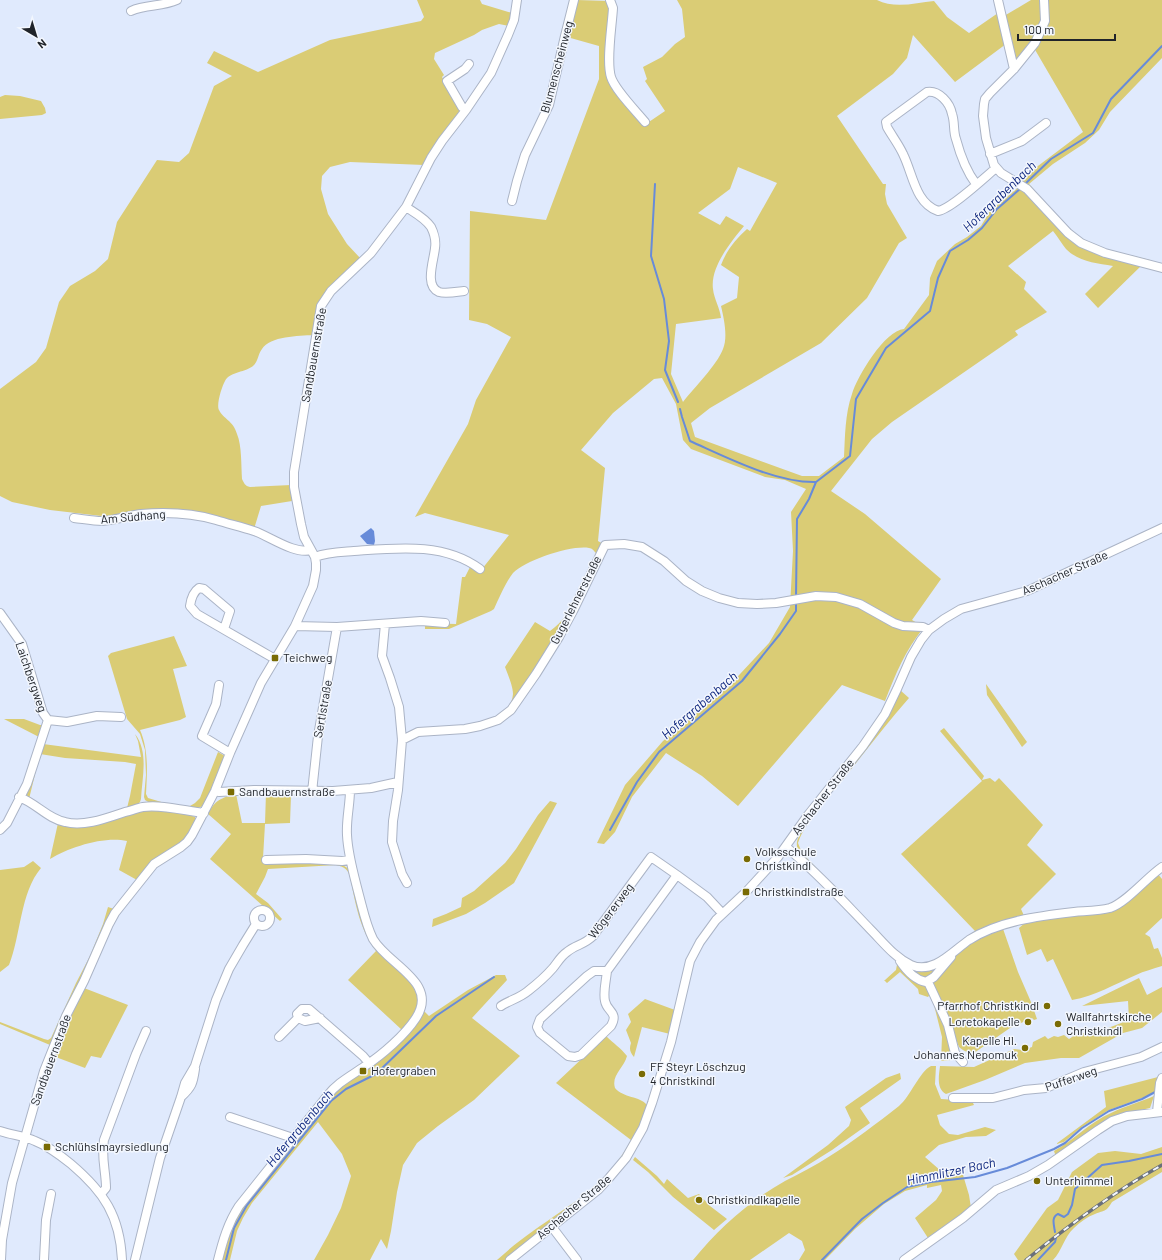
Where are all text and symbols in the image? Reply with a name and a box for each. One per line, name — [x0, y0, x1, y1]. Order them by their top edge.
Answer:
north arrow — [16, 16, 56, 56]
scale bar — [1018, 16, 1115, 42]
street label: Blumenscheinweg — [537, 19, 575, 114]
text: 100 m — [1024, 22, 1054, 36]
text: N — [36, 37, 49, 52]
water label: Hofergrabenbach — [959, 157, 1039, 235]
street label: Sandbauernstraße — [298, 306, 328, 403]
street label: Am Südhang — [100, 506, 166, 526]
street label: Aschacher Straße — [1019, 547, 1110, 597]
street label: Gugerlehnerstraße — [547, 553, 603, 646]
street label: Laichbergweg — [13, 640, 51, 714]
place label: Teichweg — [283, 650, 332, 664]
marker: Teichweg — [270, 653, 280, 663]
water label: Hofergrabenbach — [658, 667, 740, 742]
street label: Sertlstraße — [310, 679, 334, 739]
street label: Aschacher Straße — [788, 756, 856, 837]
place label: Sandbauernstraße — [239, 784, 335, 798]
marker: Sandbauernstraße — [226, 787, 236, 797]
place label: Volksschule Christkindl — [755, 844, 816, 872]
marker: Volksschule Christkindl — [742, 854, 752, 864]
street label: Wögererweg — [585, 880, 636, 941]
place label: Christkindlstraße — [754, 884, 844, 898]
marker: Christkindlstraße — [741, 887, 751, 897]
place label: Pfarrhof Christkindl — [937, 998, 1039, 1012]
marker: Pfarrhof Christkindl — [1042, 1001, 1052, 1011]
place label: Wallfahrtskirche Christkindl — [1066, 1009, 1151, 1037]
street label: Sandbauernstraße — [27, 1012, 73, 1107]
place label: Loretokapelle — [948, 1014, 1020, 1028]
marker: Loretokapelle — [1023, 1017, 1033, 1027]
marker: Wallfahrtskirche Christkindl — [1053, 1019, 1063, 1029]
place label: Kapelle Hl. Johannes Nepomuk — [914, 1033, 1017, 1061]
marker: Kapelle Hl. Johannes Nepomuk — [1020, 1043, 1030, 1053]
place label: FF Steyr Löschzug 4 Christkindl — [650, 1059, 746, 1087]
place label: Hofergraben — [371, 1063, 436, 1077]
street label: Pufferweg — [1043, 1063, 1098, 1093]
marker: Hofergraben — [358, 1066, 368, 1076]
marker: FF Steyr Löschzug 4 Christkindl — [637, 1069, 647, 1079]
water label: Hofergrabenbach — [262, 1086, 336, 1170]
place label: Schlühslmayrsiedlung — [55, 1139, 169, 1153]
marker: Schlühslmayrsiedlung — [42, 1142, 52, 1152]
water label: Himmlitzer Bach — [905, 1154, 997, 1188]
street label: Aschacher Straße — [533, 1171, 613, 1241]
place label: Unterhimmel — [1045, 1173, 1113, 1187]
marker: Unterhimmel — [1032, 1176, 1042, 1186]
place label: Christkindlkapelle — [707, 1192, 800, 1206]
marker: Christkindlkapelle — [694, 1195, 704, 1205]

